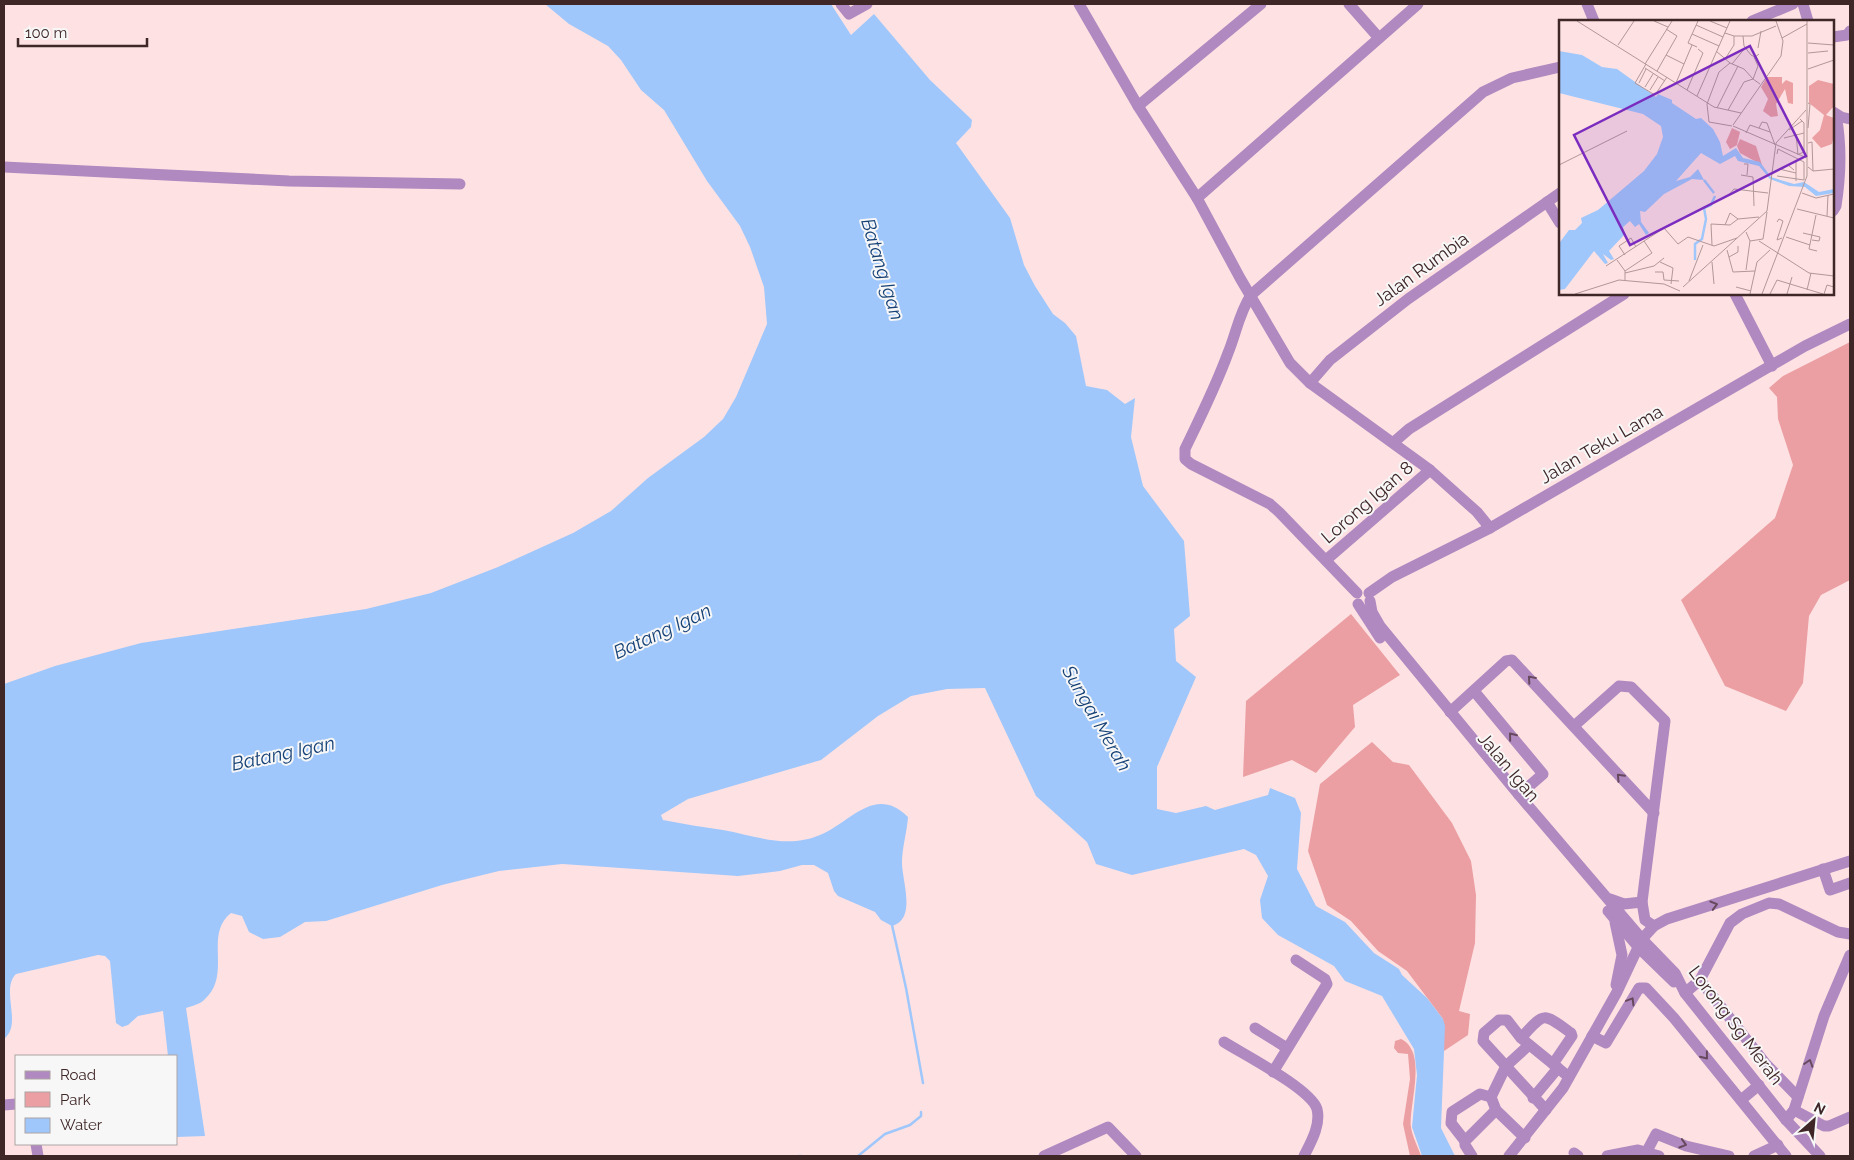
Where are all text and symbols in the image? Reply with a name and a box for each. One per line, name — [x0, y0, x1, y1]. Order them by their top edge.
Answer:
scale bar — [18, 15, 146, 47]
inset map — [1559, 20, 1834, 295]
text: 100 m — [25, 24, 67, 42]
water label: Batang Igan — [857, 216, 909, 322]
street label: Jalan Rumbia — [1370, 228, 1472, 310]
street label: Jalan Teku Lama — [1536, 400, 1666, 488]
street label: Lorong Igan 8 — [1317, 456, 1417, 548]
water label: Batang Igan — [610, 599, 714, 663]
water label: Sungai Merah — [1057, 660, 1136, 775]
one-way arrow — [1528, 675, 1537, 684]
street label: Jalan Igan — [1474, 728, 1544, 806]
water label: Batang Igan — [229, 731, 337, 775]
one-way arrow — [1508, 733, 1517, 742]
one-way arrow — [1617, 773, 1626, 782]
one-way arrow — [1709, 900, 1718, 910]
street label: Lorong Sg Merah — [1684, 961, 1788, 1089]
one-way arrow — [1625, 998, 1634, 1007]
one-way arrow — [1700, 1050, 1708, 1059]
legend — [15, 1055, 178, 1145]
one-way arrow — [1803, 1059, 1813, 1068]
text: Road — [60, 1066, 96, 1084]
text: Park — [60, 1091, 91, 1109]
north arrow — [1789, 1095, 1839, 1145]
text: N — [1812, 1099, 1828, 1118]
text: Water — [60, 1116, 103, 1134]
one-way arrow — [1678, 1139, 1686, 1149]

